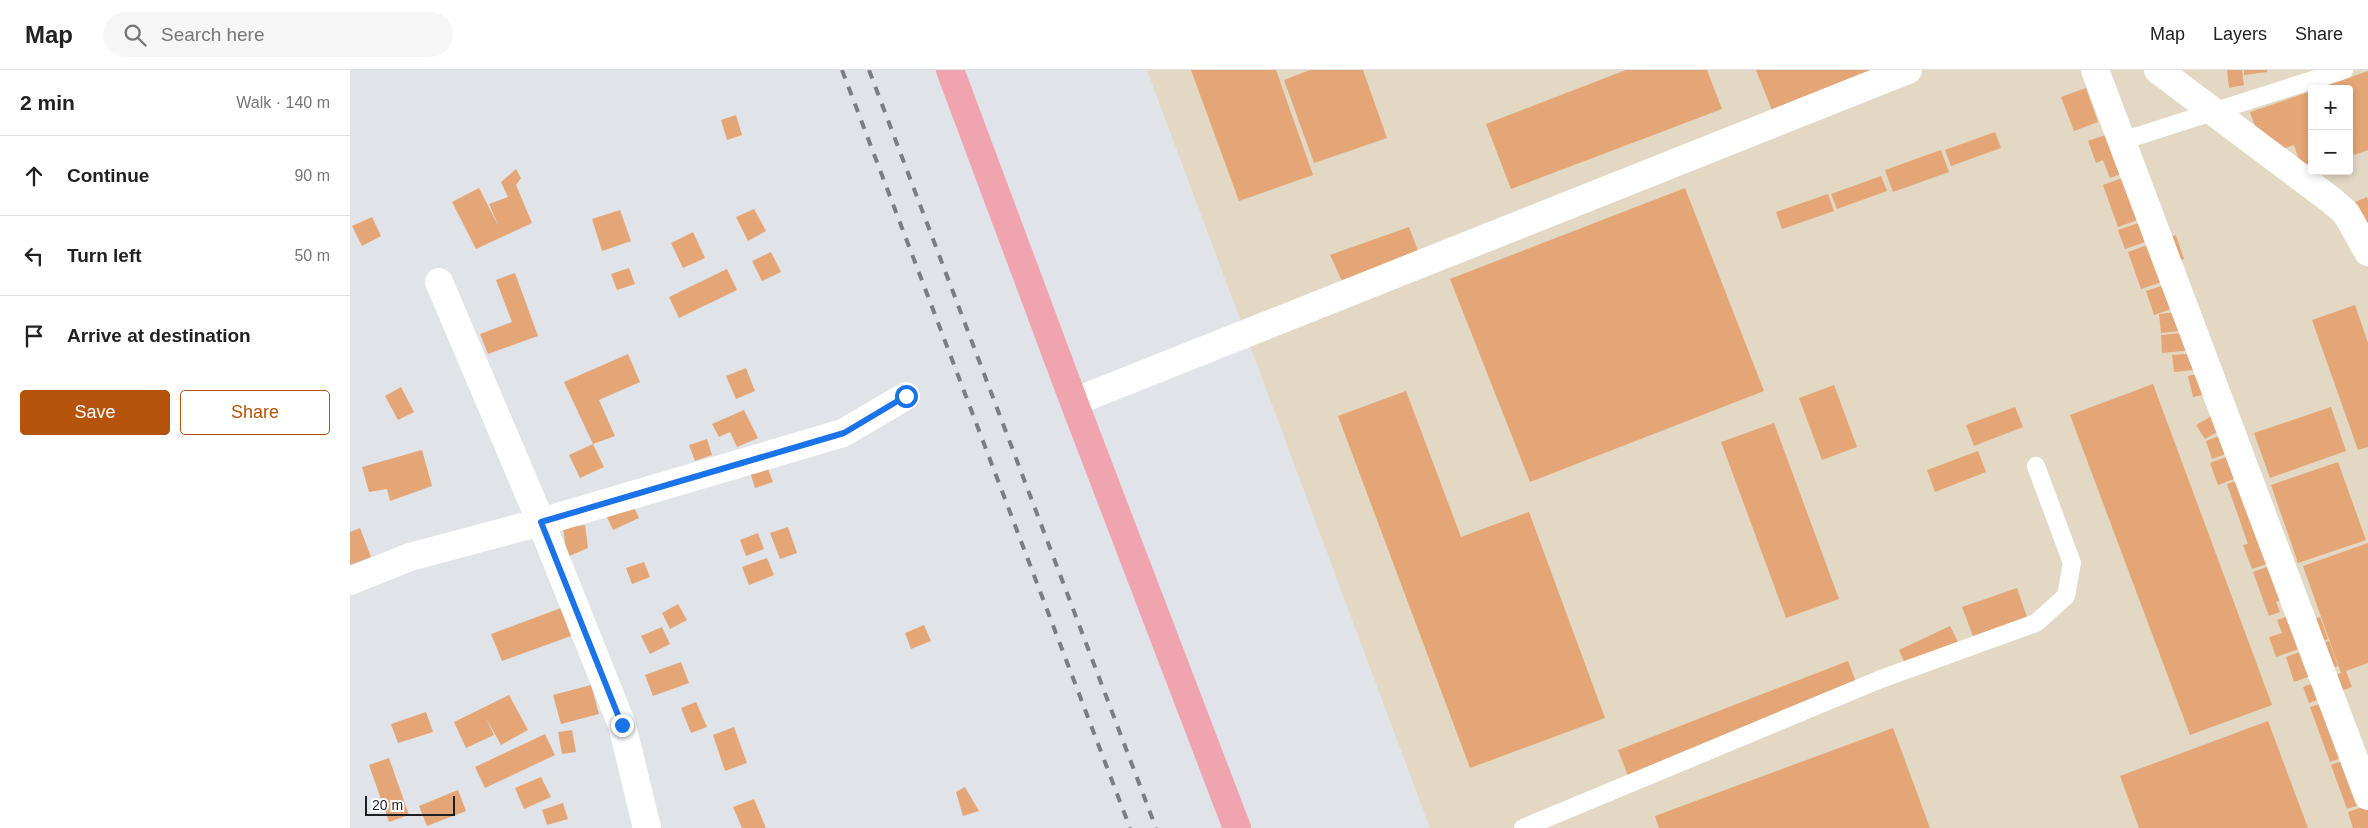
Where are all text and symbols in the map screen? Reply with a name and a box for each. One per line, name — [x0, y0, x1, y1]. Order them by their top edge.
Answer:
search box — [103, 12, 453, 57]
text: Map — [25, 21, 73, 48]
icon: search — [121, 21, 149, 49]
text: Search here — [161, 24, 265, 45]
text: Map — [2150, 24, 2185, 44]
text: Layers — [2213, 24, 2267, 44]
text: Share — [2295, 24, 2343, 44]
map controls — [2308, 85, 2353, 175]
button: + — [2308, 85, 2353, 130]
text: 2 min — [20, 91, 75, 114]
text: Walk · 140 m — [236, 94, 330, 111]
button: − — [2308, 130, 2353, 175]
icon: ahead — [20, 162, 48, 190]
text: Continue — [67, 165, 149, 186]
text: 90 m — [294, 167, 330, 184]
icon: left — [20, 242, 48, 270]
text: Turn left — [67, 245, 142, 266]
text: 50 m — [294, 247, 330, 264]
icon: arrive — [20, 322, 48, 350]
text: Arrive at destination — [67, 325, 251, 346]
route start — [895, 385, 918, 408]
button: Save — [20, 390, 170, 435]
button: Share — [180, 390, 330, 435]
route end — [611, 714, 634, 737]
scale bar — [365, 793, 455, 816]
text: 20 m — [372, 797, 403, 813]

